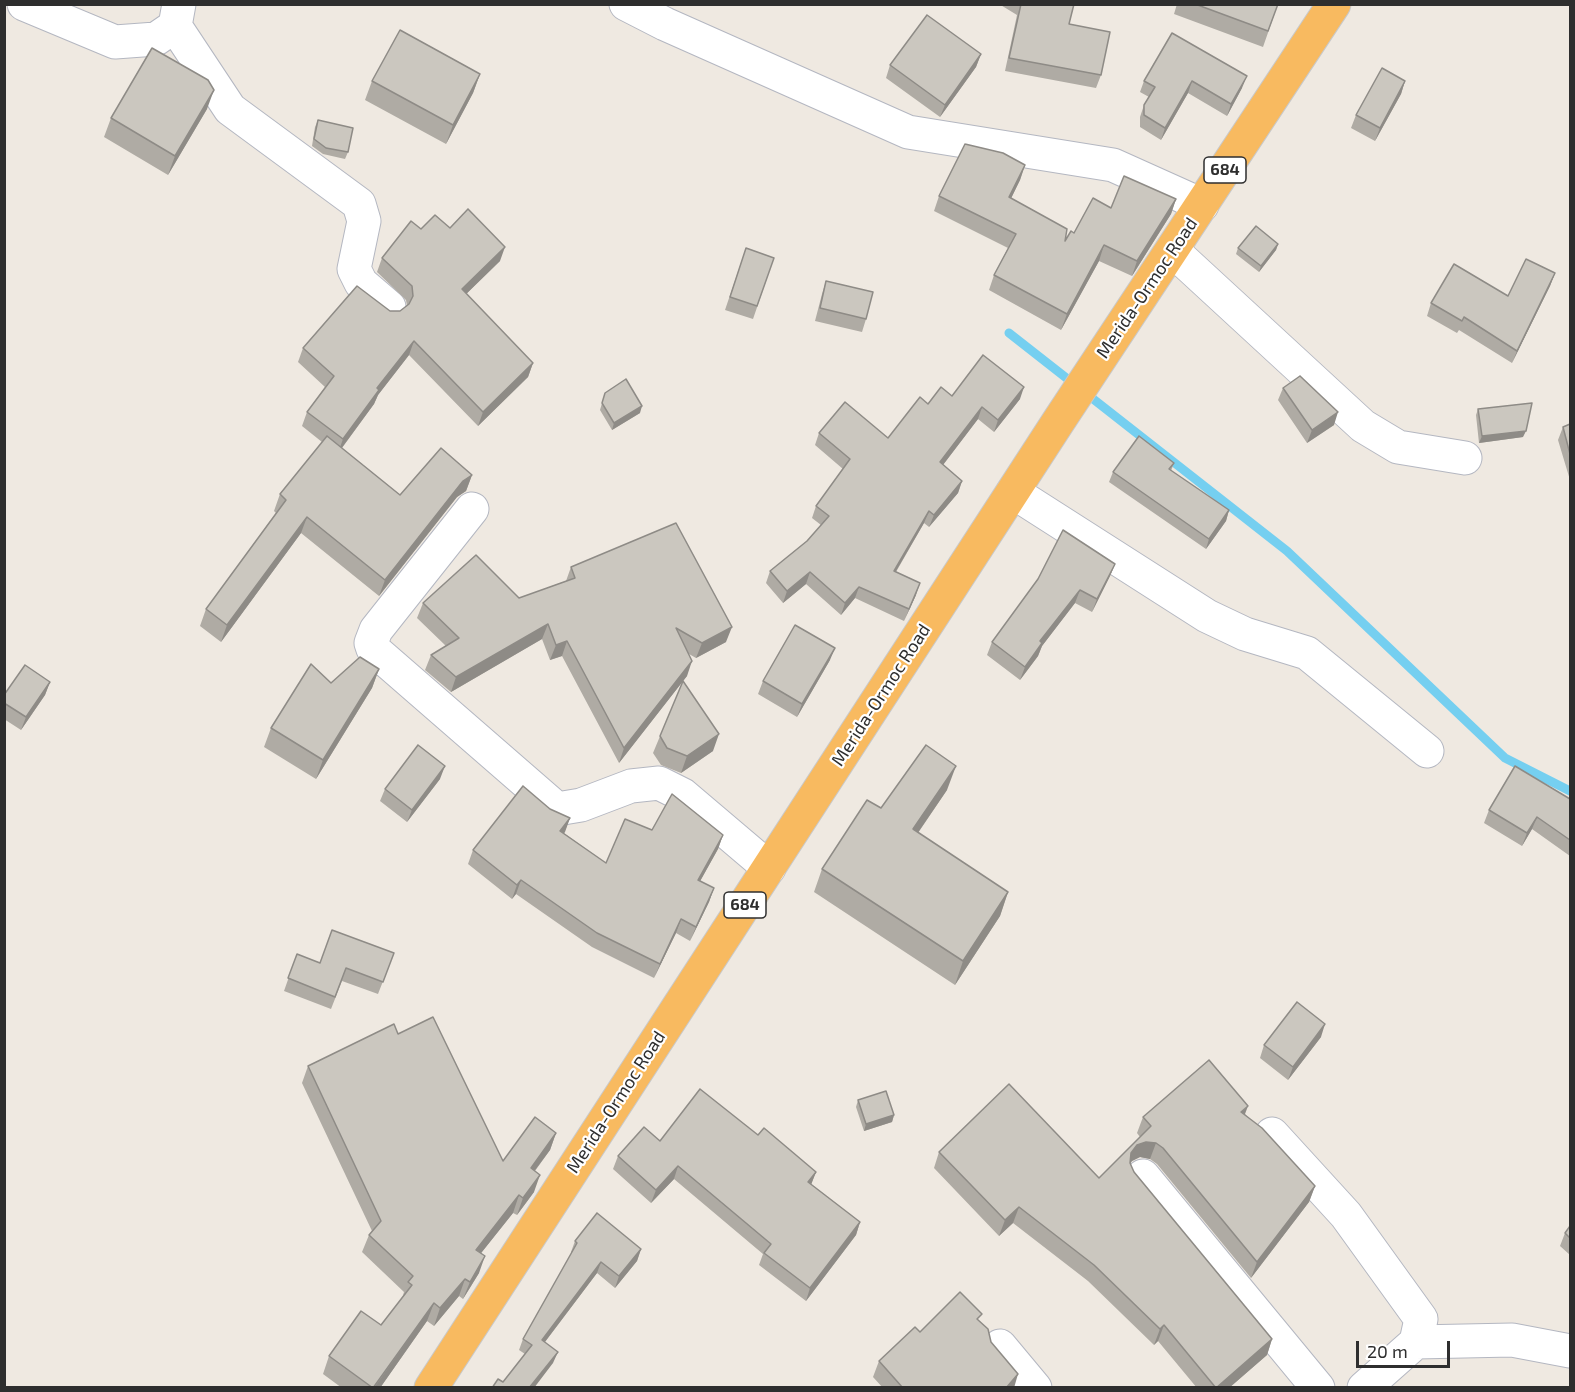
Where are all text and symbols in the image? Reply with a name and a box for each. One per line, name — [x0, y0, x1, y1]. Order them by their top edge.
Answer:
road number: 684 — [1204, 157, 1246, 183]
street label: Merida-Ormoc Road — [1092, 214, 1202, 362]
street label: Merida-Ormoc Road — [827, 620, 935, 770]
road number: 684 — [724, 892, 766, 918]
street label: Merida-Ormoc Road — [562, 1027, 670, 1177]
scale bar — [1359, 1329, 1454, 1367]
text: 20 m — [1367, 1340, 1408, 1362]

